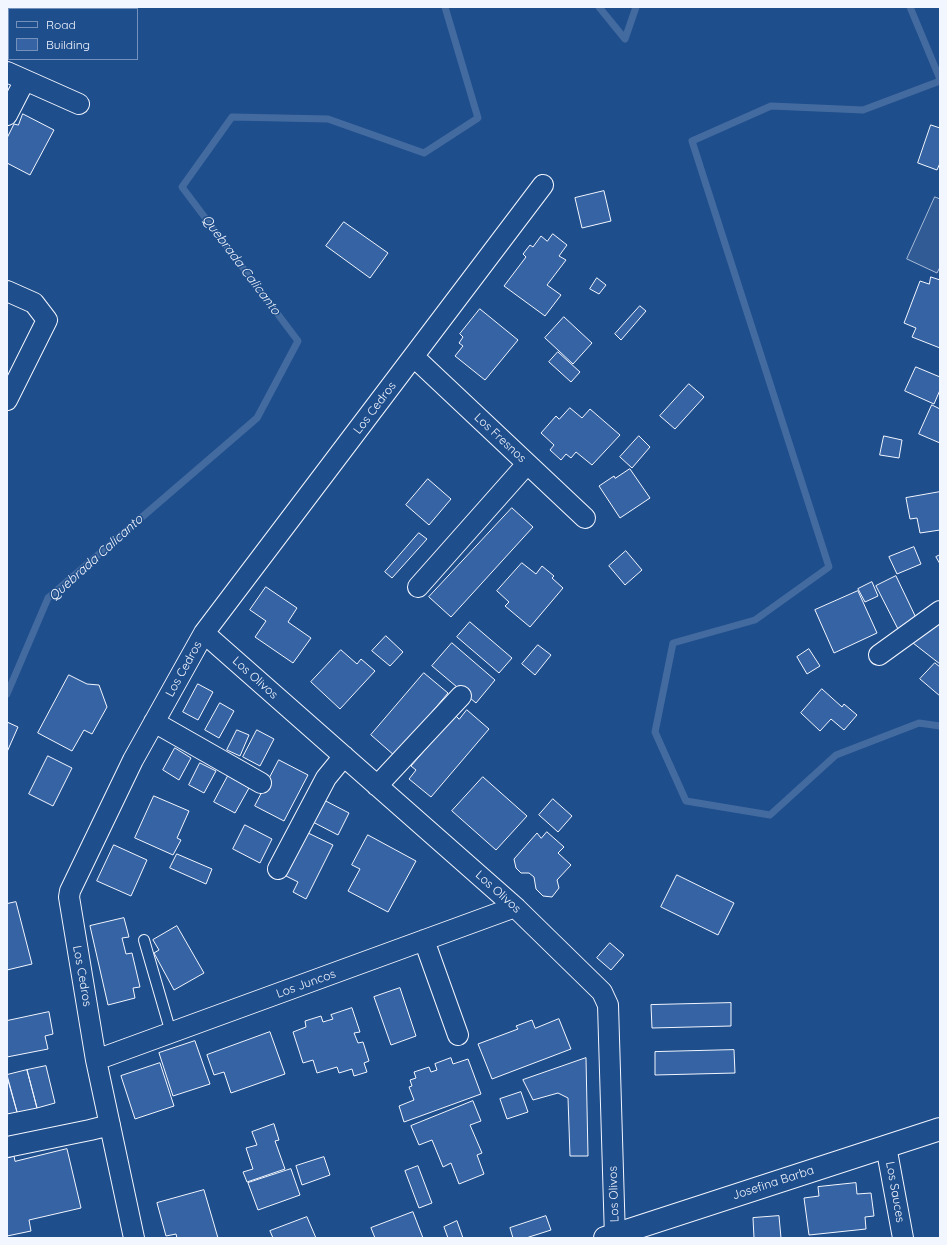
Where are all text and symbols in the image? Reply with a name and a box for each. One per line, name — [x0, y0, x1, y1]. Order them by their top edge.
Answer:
legend — [8, 8, 138, 60]
text: Road — [46, 17, 76, 32]
text: Building — [46, 37, 90, 52]
water label: Quebrada Calicanto — [198, 212, 284, 318]
street label: Los Cedros — [351, 379, 399, 437]
street label: Los Fresnos — [471, 410, 529, 466]
water label: Quebrada Calicanto — [46, 512, 146, 604]
street label: Los Cedros — [163, 639, 205, 699]
street label: Los Olivos — [229, 654, 281, 702]
street label: Los Olivos — [472, 868, 524, 916]
street label: Los Cedros — [70, 944, 94, 1008]
street label: Los Juncos — [274, 967, 338, 1001]
street label: Los Sauces — [883, 1160, 907, 1224]
street label: Josefina Barba — [730, 1163, 816, 1203]
street label: Los Olivos — [606, 1166, 622, 1222]

